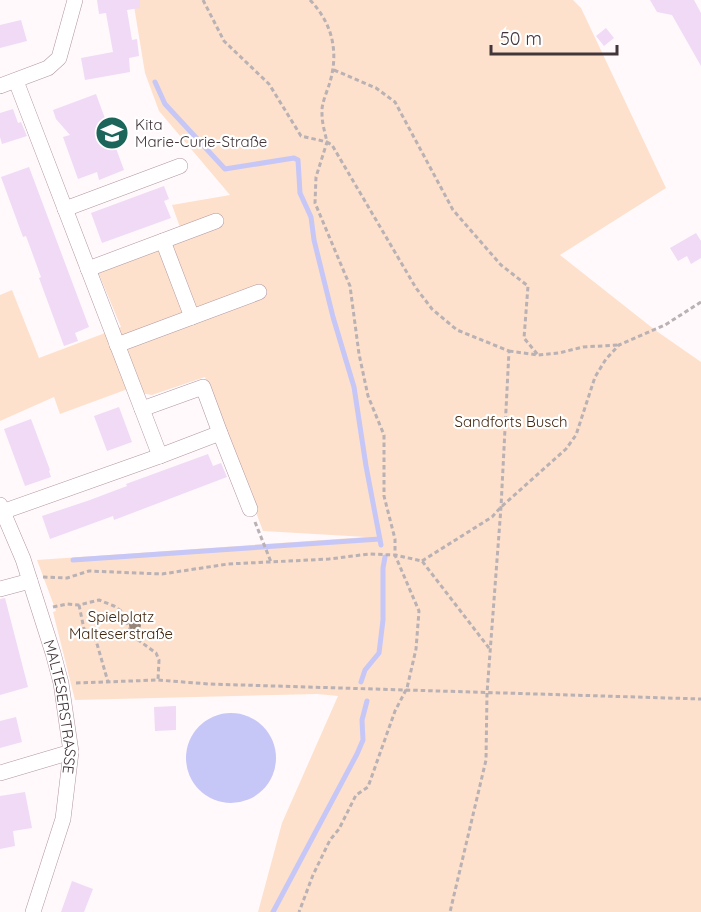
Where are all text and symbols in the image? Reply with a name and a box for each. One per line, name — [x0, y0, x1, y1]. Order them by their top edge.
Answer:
scale bar — [491, 18, 617, 56]
text: 50 m — [500, 27, 542, 50]
school or university icon: Kita Marie-Curie-Straße — [94, 115, 130, 151]
place label: Kita Marie-Curie-Straße — [135, 115, 267, 151]
park label: Sandforts Busch — [454, 412, 568, 431]
park label: Spielplatz Malteserstraße — [69, 607, 173, 643]
street label: MALTESERSTRASSE — [40, 637, 81, 775]

